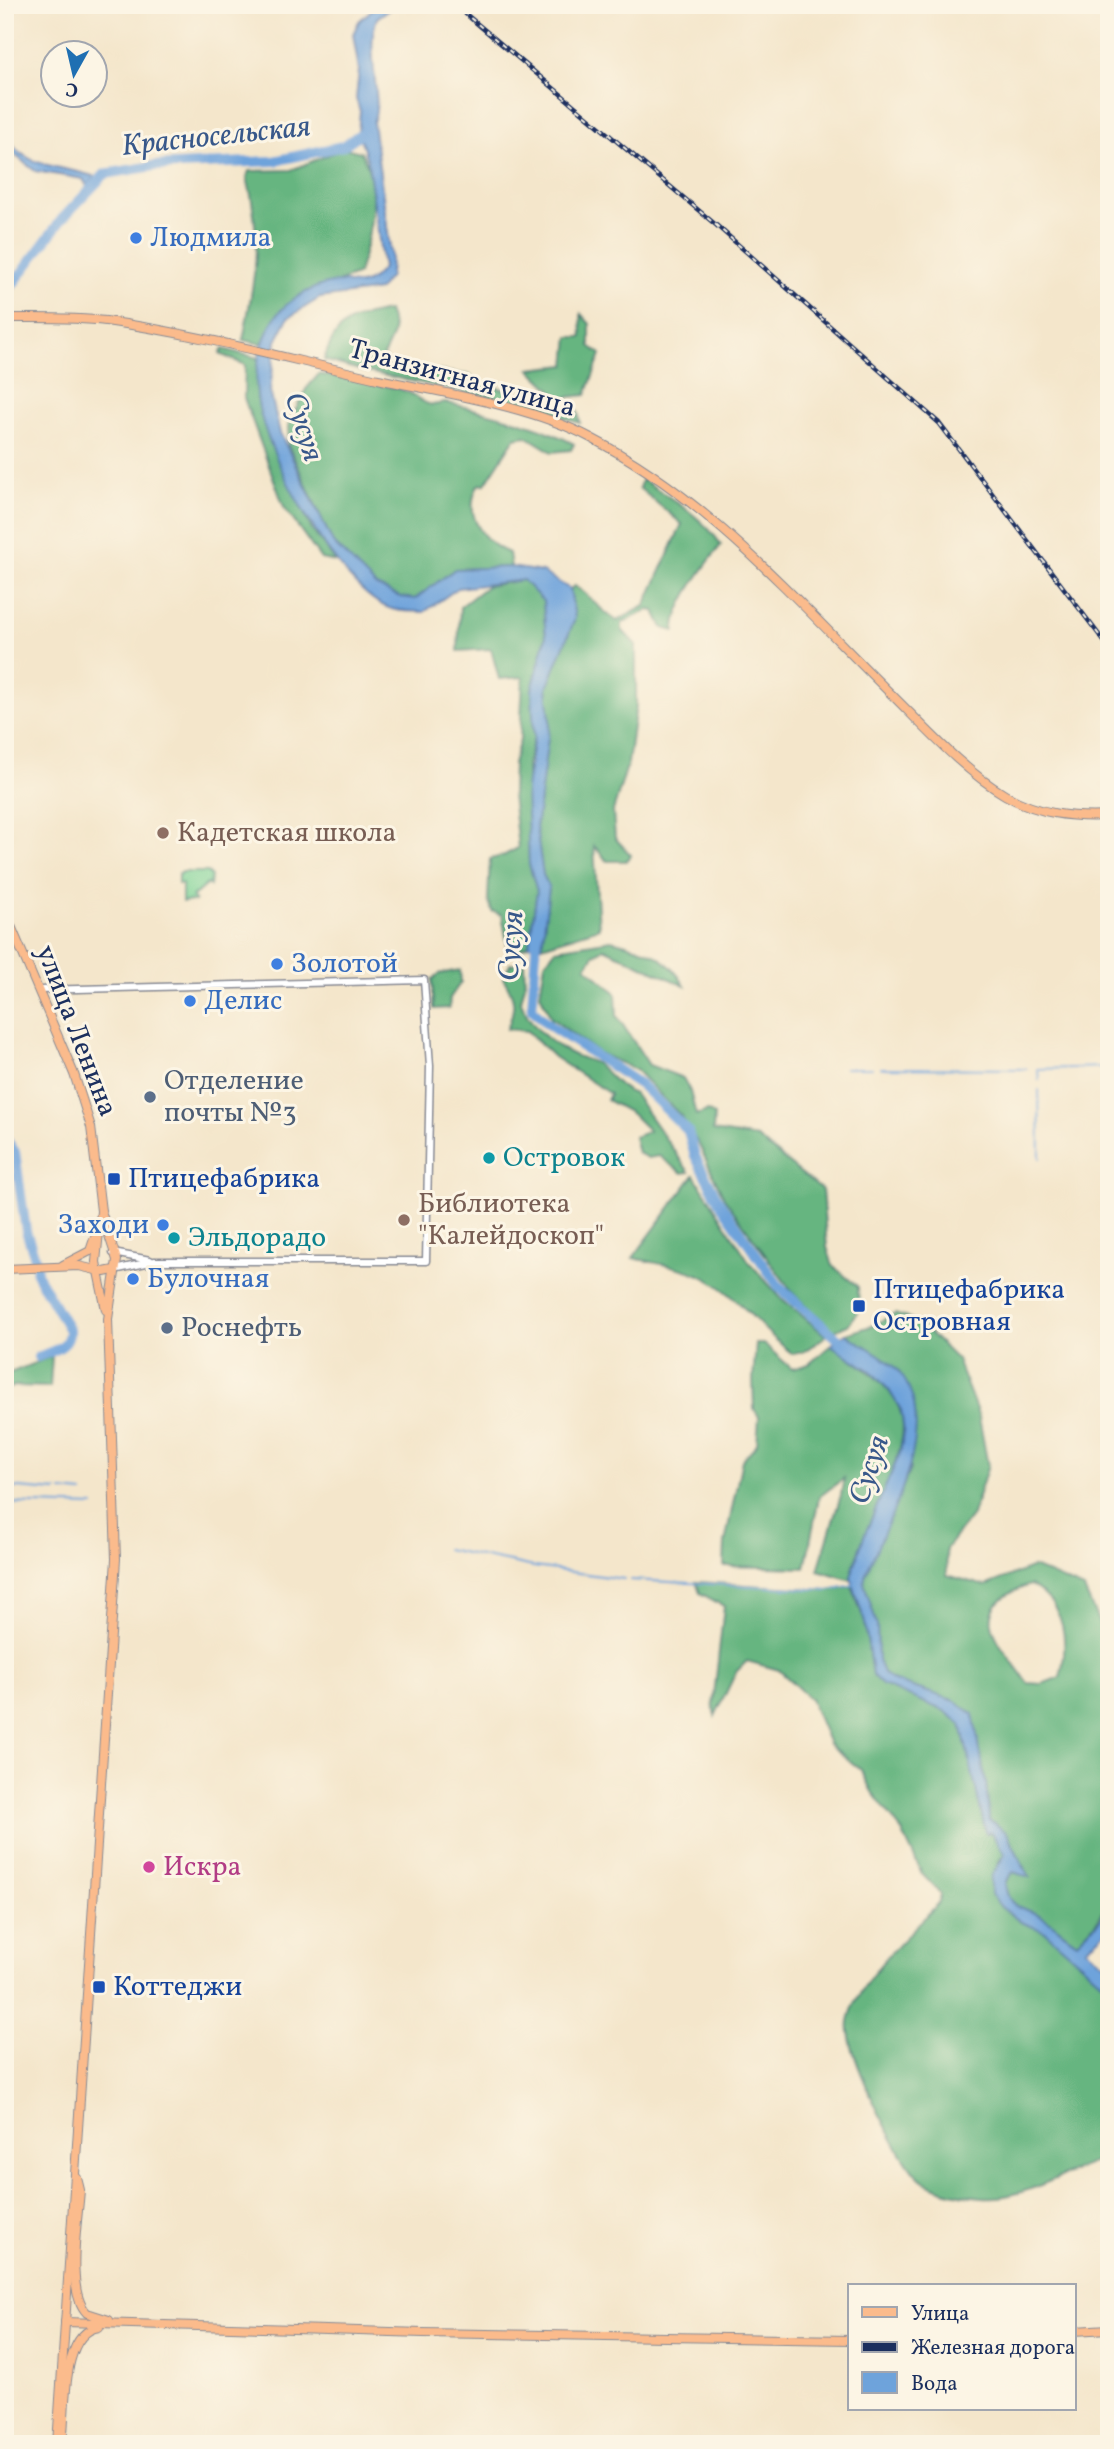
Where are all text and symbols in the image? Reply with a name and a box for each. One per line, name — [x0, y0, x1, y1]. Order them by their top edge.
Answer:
north arrow — [38, 38, 108, 108]
text: С — [64, 75, 80, 103]
water label: Красносельская — [119, 106, 313, 168]
place label: Людмила — [150, 219, 271, 258]
marker: Людмила — [128, 230, 144, 246]
street label: Транзитная улица — [344, 330, 580, 428]
water label: Сусуя — [273, 387, 333, 467]
place label: Кадетская школа — [177, 814, 396, 853]
marker: Кадетская школа — [155, 825, 171, 841]
water label: Сусуя — [489, 910, 535, 982]
street label: улица Ленина — [25, 940, 127, 1122]
place label: Золотой — [291, 945, 398, 984]
marker: Золотой — [269, 956, 285, 972]
place label: Делис — [204, 982, 282, 1021]
marker: Делис — [182, 993, 198, 1009]
place label: Отделение почты №3 — [164, 1062, 304, 1133]
marker: Отделение почты №3 — [142, 1089, 158, 1105]
place label: Островок — [503, 1139, 625, 1178]
marker: Островок — [481, 1150, 497, 1166]
place label: Птицефабрика — [128, 1160, 320, 1199]
marker: Птицефабрика — [106, 1171, 122, 1187]
place label: Библиотека "Калейдоскоп" — [418, 1185, 604, 1256]
place label: Заходи — [58, 1206, 149, 1245]
marker: Библиотека "Калейдоскоп" — [396, 1212, 412, 1228]
marker: Заходи — [155, 1217, 171, 1233]
place label: Эльдорадо — [188, 1219, 326, 1258]
marker: Эльдорадо — [166, 1230, 182, 1246]
place label: Булочная — [147, 1260, 269, 1299]
marker: Булочная — [125, 1271, 141, 1287]
place label: Птицефабрика Островная — [873, 1271, 1065, 1342]
marker: Птицефабрика Островная — [851, 1298, 867, 1314]
place label: Роснефть — [181, 1309, 302, 1348]
marker: Роснефть — [159, 1320, 175, 1336]
water label: Сусуя — [839, 1430, 901, 1510]
place label: Искра — [163, 1848, 242, 1887]
marker: Искра — [141, 1859, 157, 1875]
place label: Коттеджи — [113, 1968, 242, 2007]
marker: Коттеджи — [91, 1979, 107, 1995]
legend — [848, 2284, 1076, 2410]
text: Улица — [911, 2300, 969, 2329]
text: Железная дорога — [911, 2334, 1075, 2363]
text: Вода — [911, 2370, 958, 2399]

